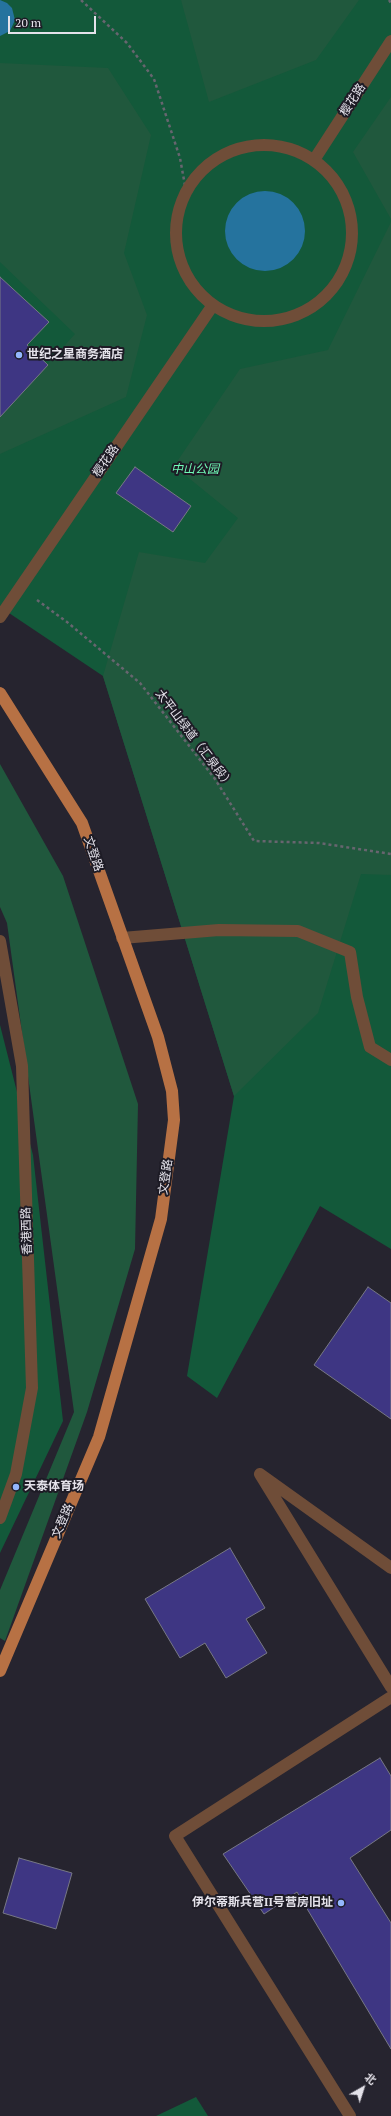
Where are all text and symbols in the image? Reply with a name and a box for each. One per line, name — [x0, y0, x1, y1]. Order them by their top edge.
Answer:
scale bar — [10, 8, 98, 34]
text: 20 m — [15, 15, 41, 30]
street label: 樱花路 — [337, 81, 369, 119]
place label: 世纪之星商务酒店 — [27, 348, 123, 362]
marker: 世纪之星商务酒店 — [14, 350, 24, 360]
street label: 樱花路 — [90, 442, 122, 480]
park label: 中山公园 — [171, 463, 219, 477]
street label: 太平山绿道（汇泉段） — [152, 687, 236, 791]
street label: 文登路 — [80, 835, 106, 873]
street label: 文登路 — [156, 1158, 176, 1196]
street label: 香港西路 — [19, 1207, 35, 1255]
place label: 天泰体育场 — [24, 1480, 84, 1494]
marker: 天泰体育场 — [11, 1482, 21, 1492]
street label: 文登路 — [49, 1502, 77, 1540]
place label: 伊尔蒂斯兵营II号营房旧址 — [192, 1896, 333, 1910]
marker: 伊尔蒂斯兵营II号营房旧址 — [336, 1898, 346, 1908]
north arrow — [343, 2068, 383, 2108]
text: 北 — [362, 2070, 379, 2088]

